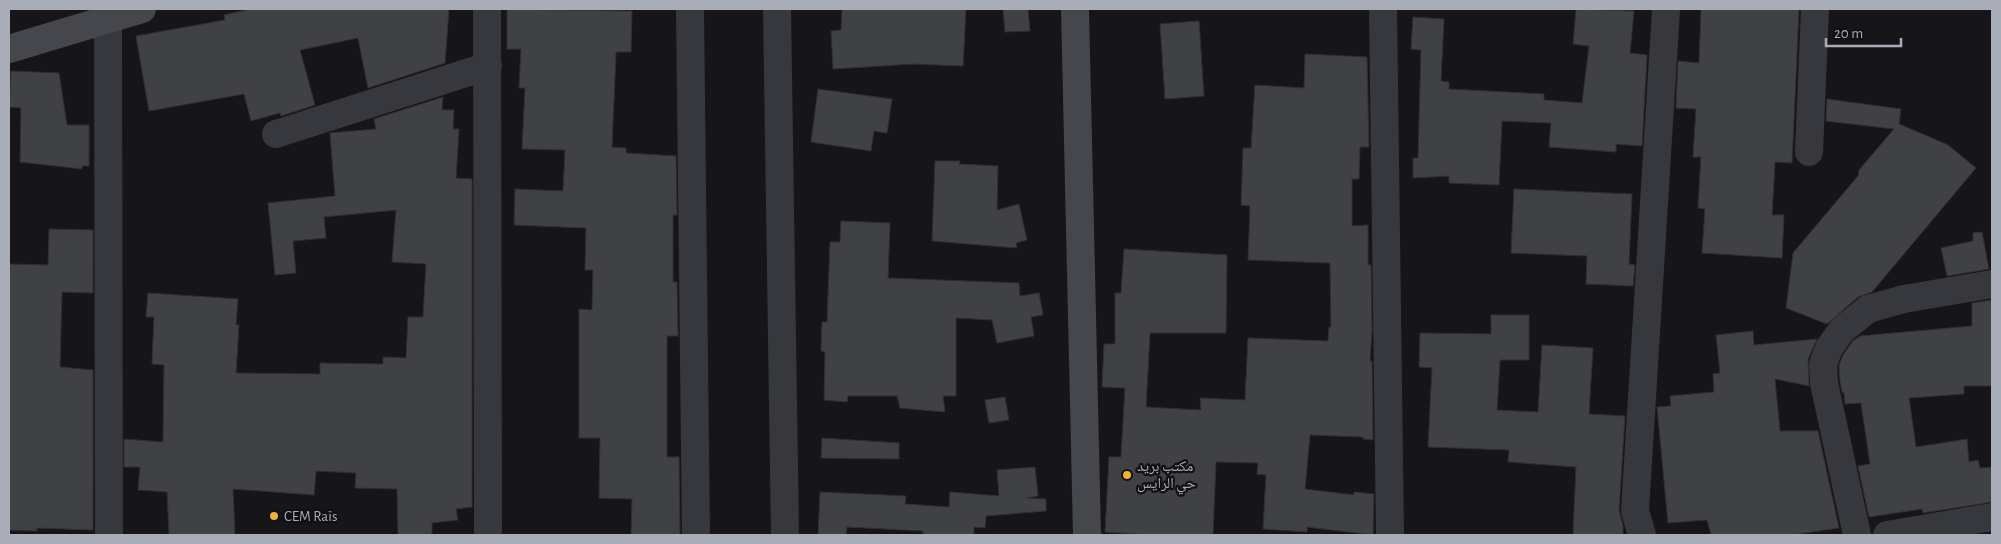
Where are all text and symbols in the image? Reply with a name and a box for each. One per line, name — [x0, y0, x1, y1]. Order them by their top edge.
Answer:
scale bar — [1826, 15, 1901, 47]
text: 20 m — [1834, 26, 1863, 41]
place label: مكتب بريد حي الرايس — [1137, 459, 1197, 495]
marker: مكتب بريد حي الرايس — [1121, 469, 1133, 481]
place label: CEM Raïs — [284, 509, 337, 524]
marker: CEM Raïs — [268, 510, 280, 522]

